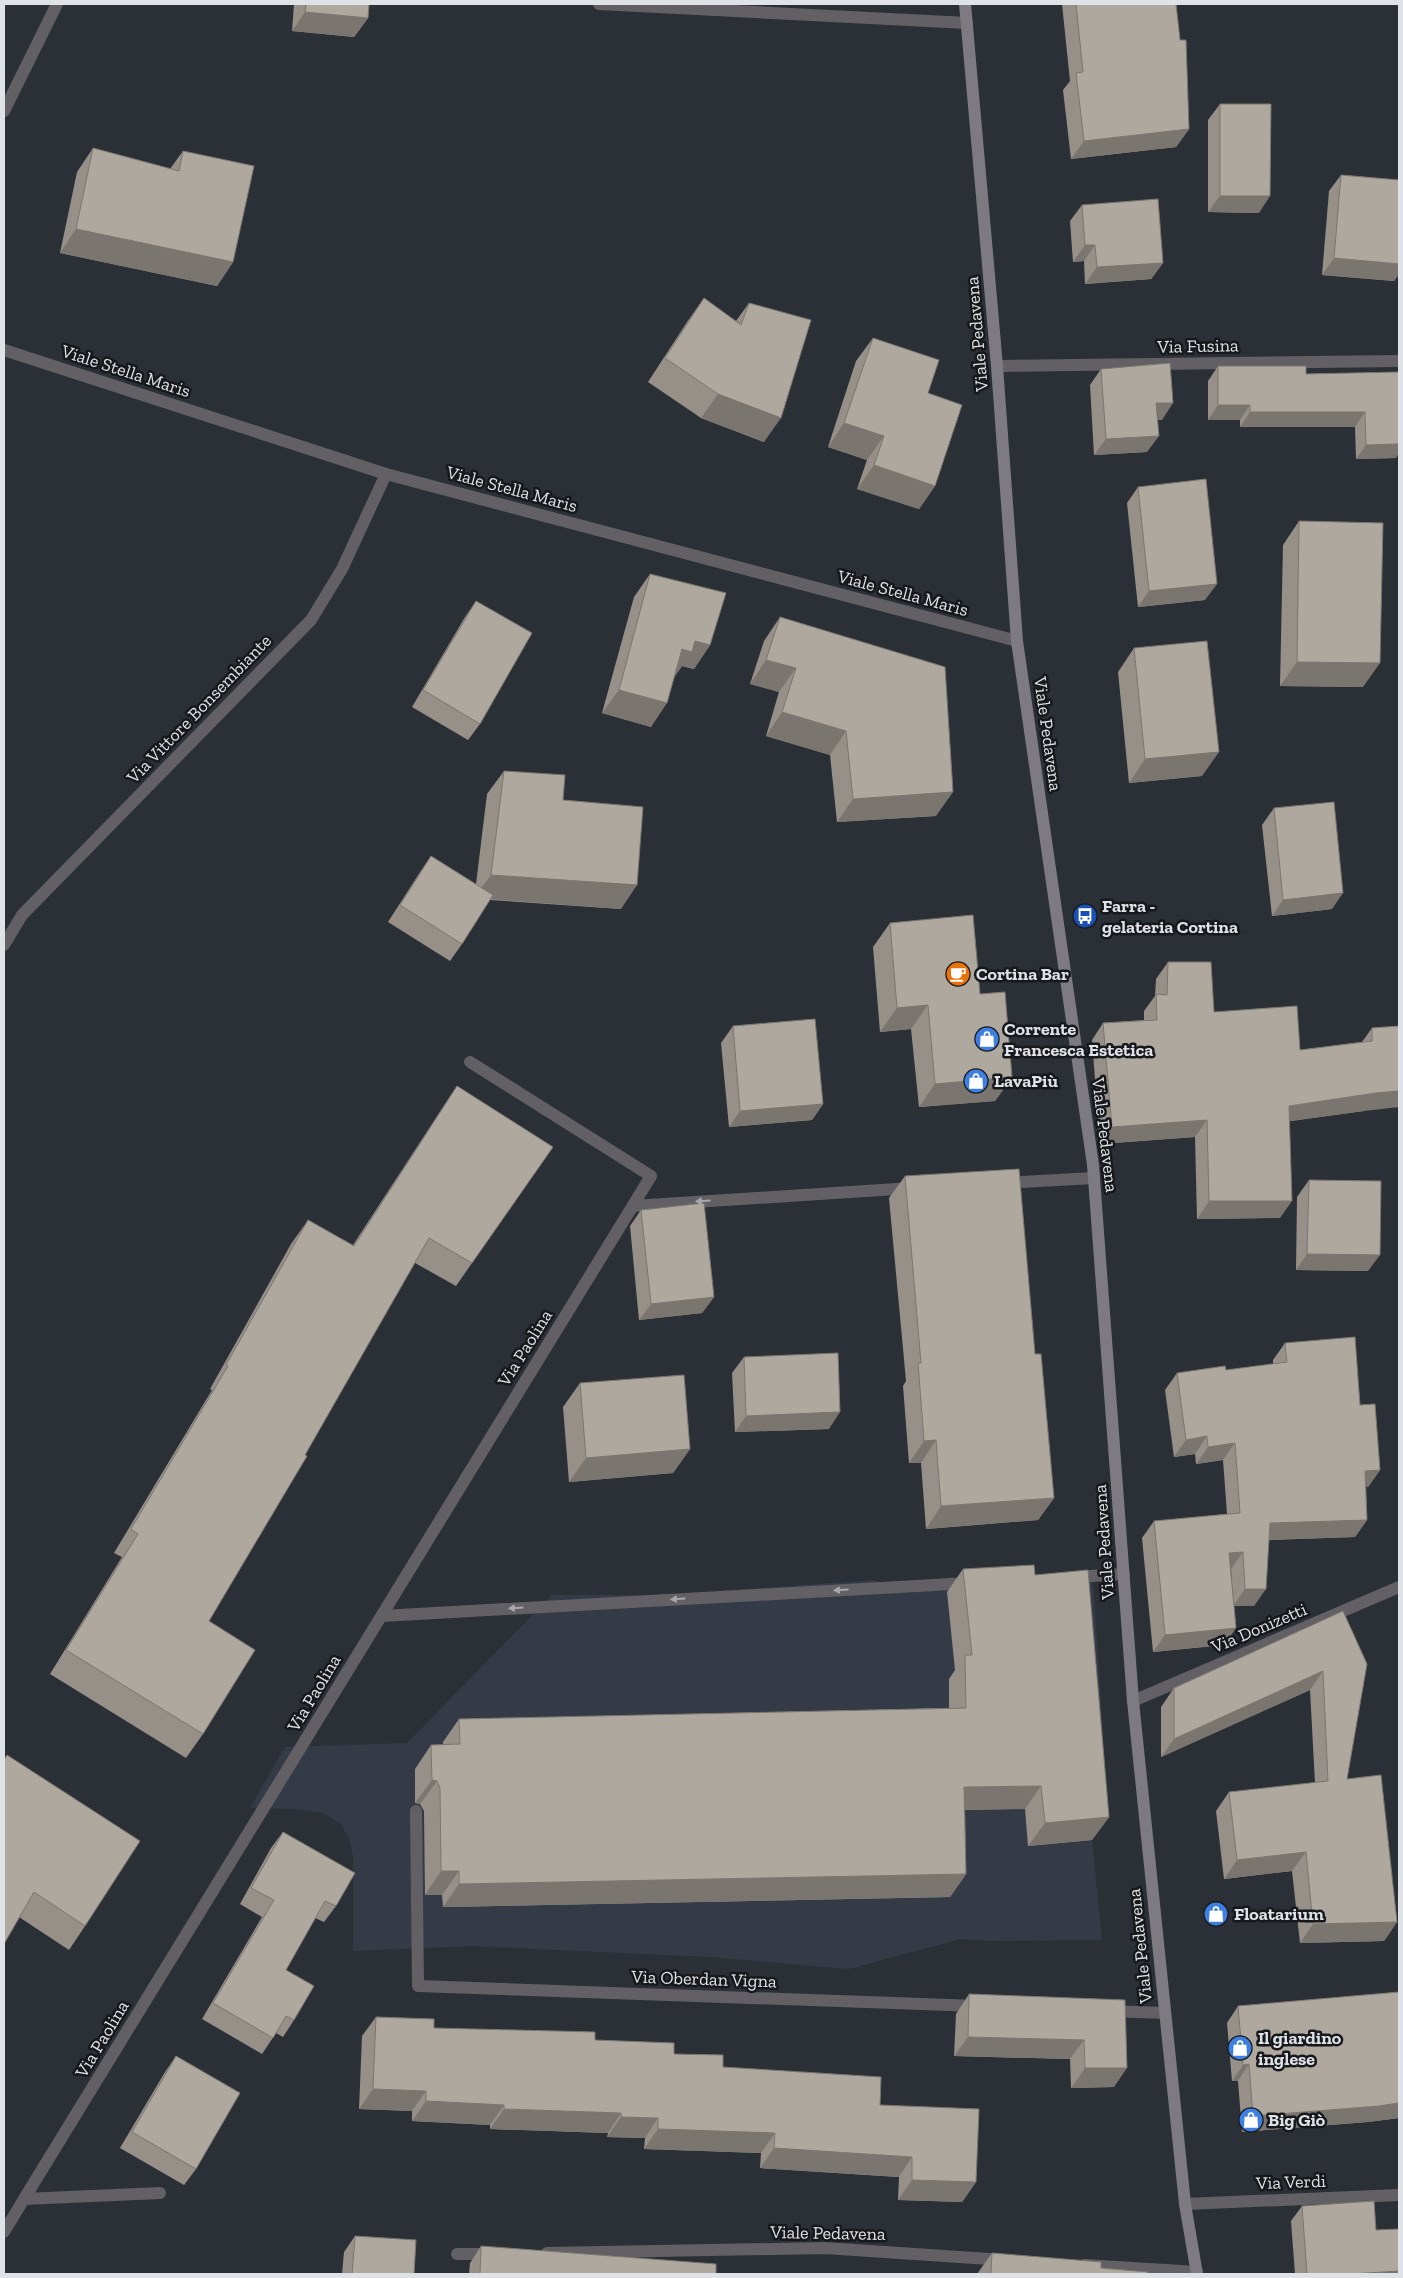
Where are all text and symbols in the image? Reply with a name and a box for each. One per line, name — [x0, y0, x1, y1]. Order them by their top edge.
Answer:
street label: Viale Pedavena — [961, 275, 993, 393]
street label: Via Fusina — [1156, 334, 1239, 358]
street label: Viale Stella Maris — [58, 339, 193, 402]
street label: Viale Stella Maris — [443, 461, 580, 517]
street label: Viale Stella Maris — [834, 565, 971, 621]
street label: Via Vittore Bonsembiante — [121, 630, 276, 789]
street label: Viale Pedavena — [1029, 674, 1067, 793]
place label: Farra - gelateria Cortina — [1102, 895, 1238, 938]
bus stop icon: Farra - gelateria Cortina — [1072, 903, 1098, 929]
cafe icon: Cortina Bar — [945, 961, 971, 987]
place label: Cortina Bar — [976, 963, 1069, 985]
place label: Corrente Francesca Estetica — [1004, 1018, 1153, 1061]
shop icon: Corrente Francesca Estetica — [974, 1026, 1000, 1052]
shop icon: LavaPiù — [963, 1068, 989, 1094]
place label: LavaPiù — [994, 1070, 1058, 1092]
street label: Viale Pedavena — [1087, 1075, 1123, 1194]
one-way arrow — [695, 1197, 711, 1205]
street label: Via Paolina — [492, 1305, 557, 1391]
street label: Viale Pedavena — [1089, 1483, 1119, 1601]
one-way arrow — [832, 1587, 848, 1595]
one-way arrow — [670, 1596, 686, 1604]
street label: Via Donizetti — [1207, 1598, 1310, 1658]
one-way arrow — [508, 1605, 524, 1613]
street label: Via Paolina — [282, 1650, 346, 1736]
street label: Viale Pedavena — [1123, 1887, 1157, 2005]
shop icon: Floatarium — [1203, 1901, 1229, 1927]
place label: Floatarium — [1234, 1903, 1324, 1925]
street label: Via Oberdan Vigna — [630, 1965, 777, 1993]
street label: Via Paolina — [70, 1996, 134, 2082]
place label: Il giardino inglese — [1258, 2027, 1342, 2070]
shop icon: Il giardino inglese — [1227, 2035, 1253, 2061]
shop icon: Big Giò — [1238, 2107, 1264, 2133]
place label: Big Giò — [1268, 2109, 1326, 2131]
street label: Via Verdi — [1255, 2170, 1326, 2194]
street label: Viale Pedavena — [769, 2221, 886, 2245]

